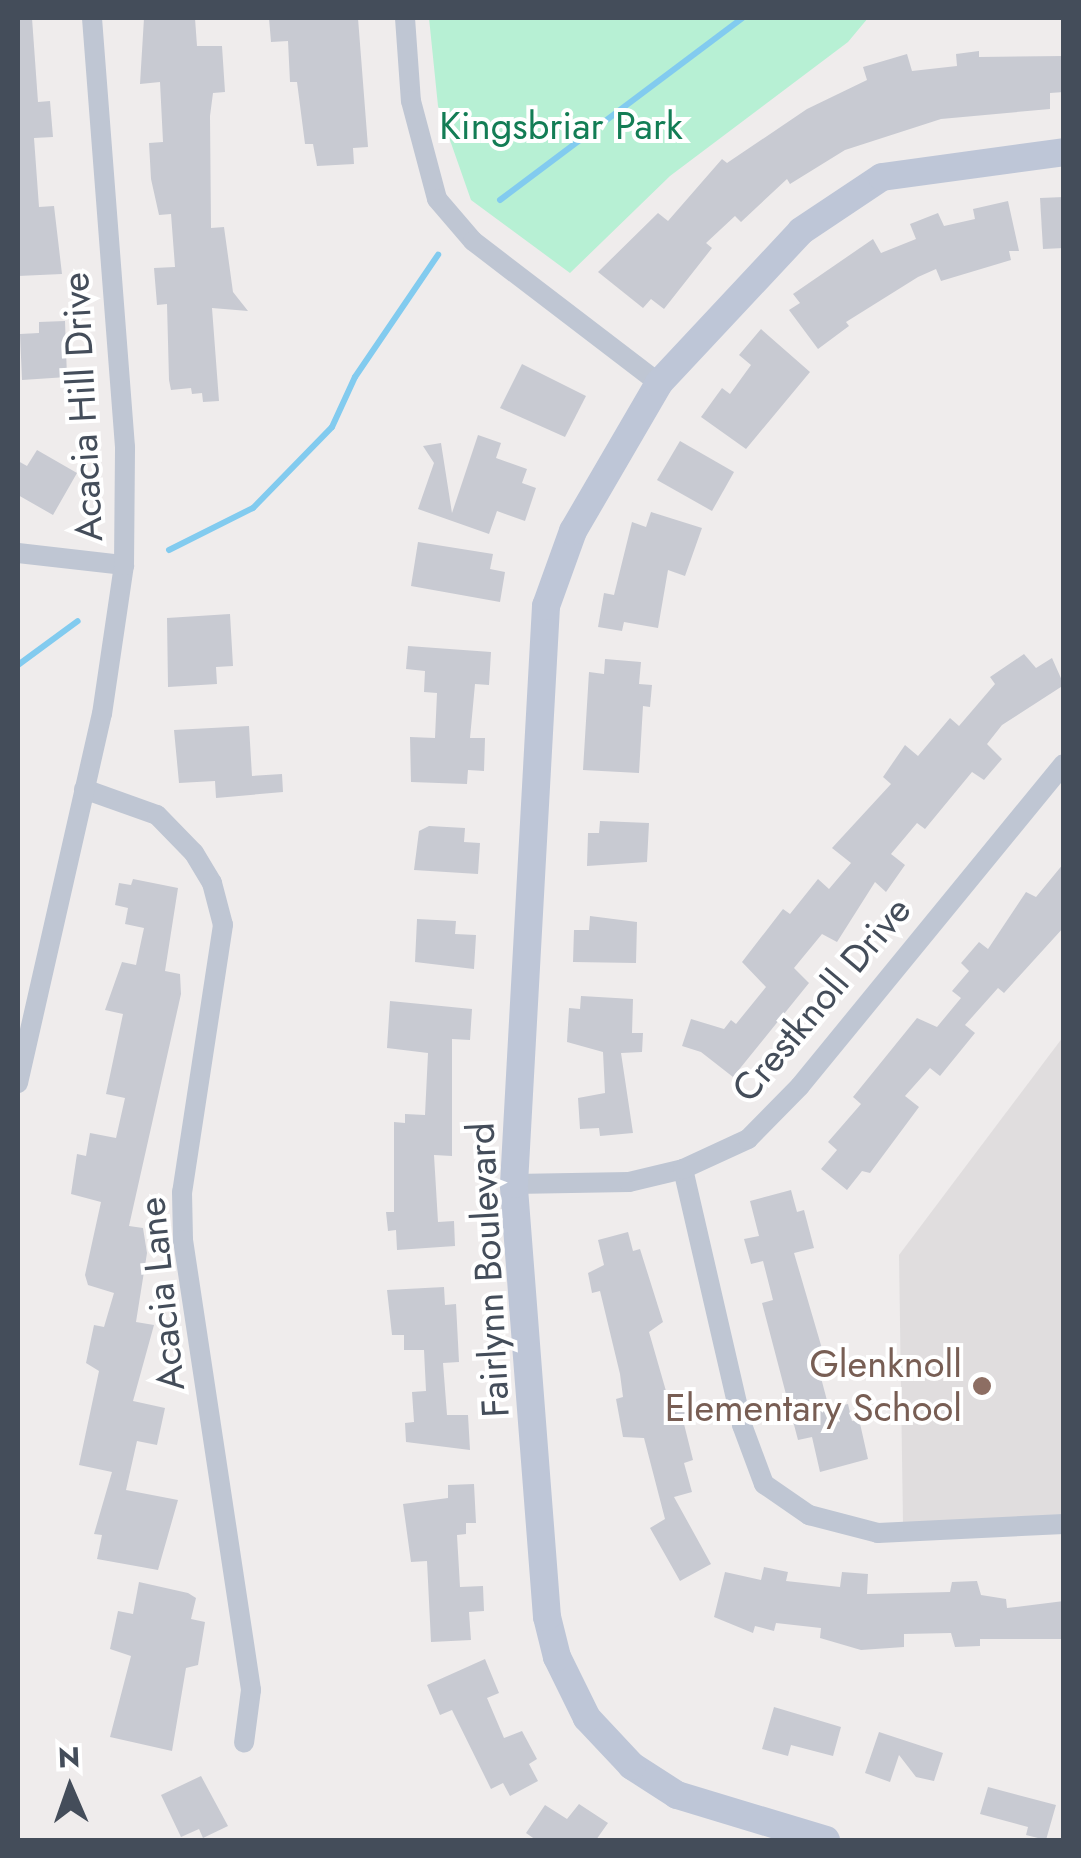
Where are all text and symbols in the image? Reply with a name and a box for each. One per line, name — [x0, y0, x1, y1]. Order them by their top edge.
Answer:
park label: Kingsbriar Park — [439, 103, 683, 149]
street label: Acacia Hill Drive — [52, 271, 112, 543]
street label: Crestknoll Drive — [722, 887, 920, 1111]
street label: Fairlynn Boulevard — [458, 1121, 518, 1419]
street label: Acacia Lane — [128, 1195, 194, 1393]
place label: Glenknoll Elementary School — [665, 1341, 962, 1430]
marker: Glenknoll Elementary School — [971, 1375, 993, 1397]
text: N — [57, 1737, 81, 1778]
north arrow — [20, 1738, 120, 1838]

